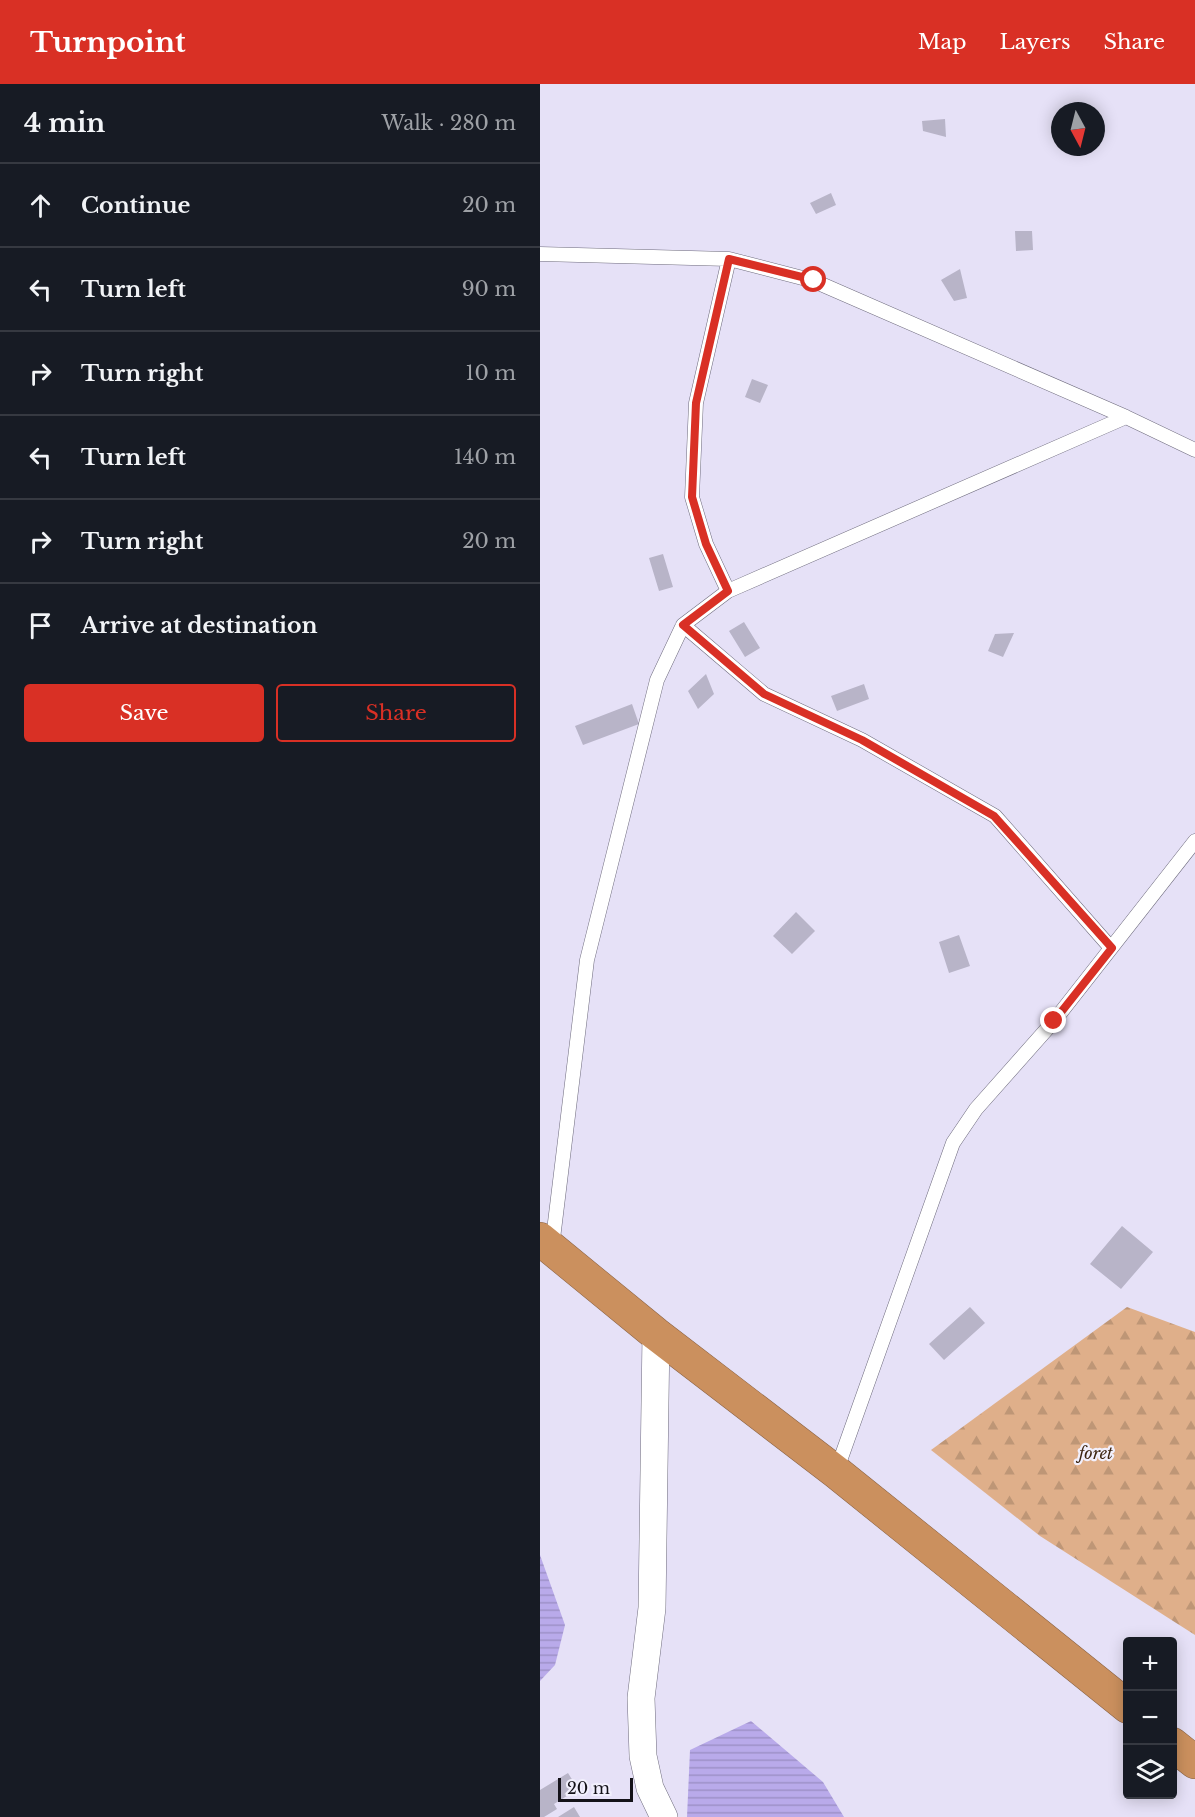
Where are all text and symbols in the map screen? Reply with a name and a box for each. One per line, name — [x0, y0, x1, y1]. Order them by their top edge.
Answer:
text: Turnpoint — [30, 25, 186, 60]
text: Map — [918, 29, 967, 55]
text: Layers — [1000, 29, 1071, 55]
text: Share — [1104, 29, 1165, 55]
north arrow — [1051, 102, 1105, 156]
text: 4 min — [24, 107, 105, 139]
text: Walk · 280 m — [382, 111, 516, 135]
icon: ahead — [24, 189, 57, 222]
text: Continue — [81, 192, 190, 219]
text: 20 m — [462, 193, 516, 217]
route start — [800, 266, 826, 292]
icon: left — [24, 273, 57, 306]
text: Turn left — [81, 276, 186, 303]
text: 90 m — [462, 277, 516, 301]
icon: right — [24, 357, 57, 390]
text: Turn right — [81, 360, 203, 387]
text: 10 m — [466, 361, 516, 385]
icon: left — [24, 441, 57, 474]
text: Turn left — [81, 444, 186, 471]
text: 140 m — [454, 445, 516, 469]
icon: right — [24, 525, 57, 558]
text: Turn right — [81, 528, 203, 555]
text: 20 m — [462, 529, 516, 553]
icon: arrive — [24, 609, 57, 642]
text: Arrive at destination — [81, 612, 318, 639]
button: Save — [24, 684, 264, 742]
button: Share — [276, 684, 516, 742]
route end — [1040, 1007, 1066, 1033]
park label: foret — [1075, 1443, 1113, 1463]
map controls — [1123, 1637, 1177, 1799]
button: + — [1123, 1637, 1177, 1691]
button: − — [1123, 1691, 1177, 1745]
button: layers — [1123, 1745, 1177, 1799]
scale bar — [558, 1775, 633, 1802]
text: 20 m — [567, 1778, 610, 1798]

